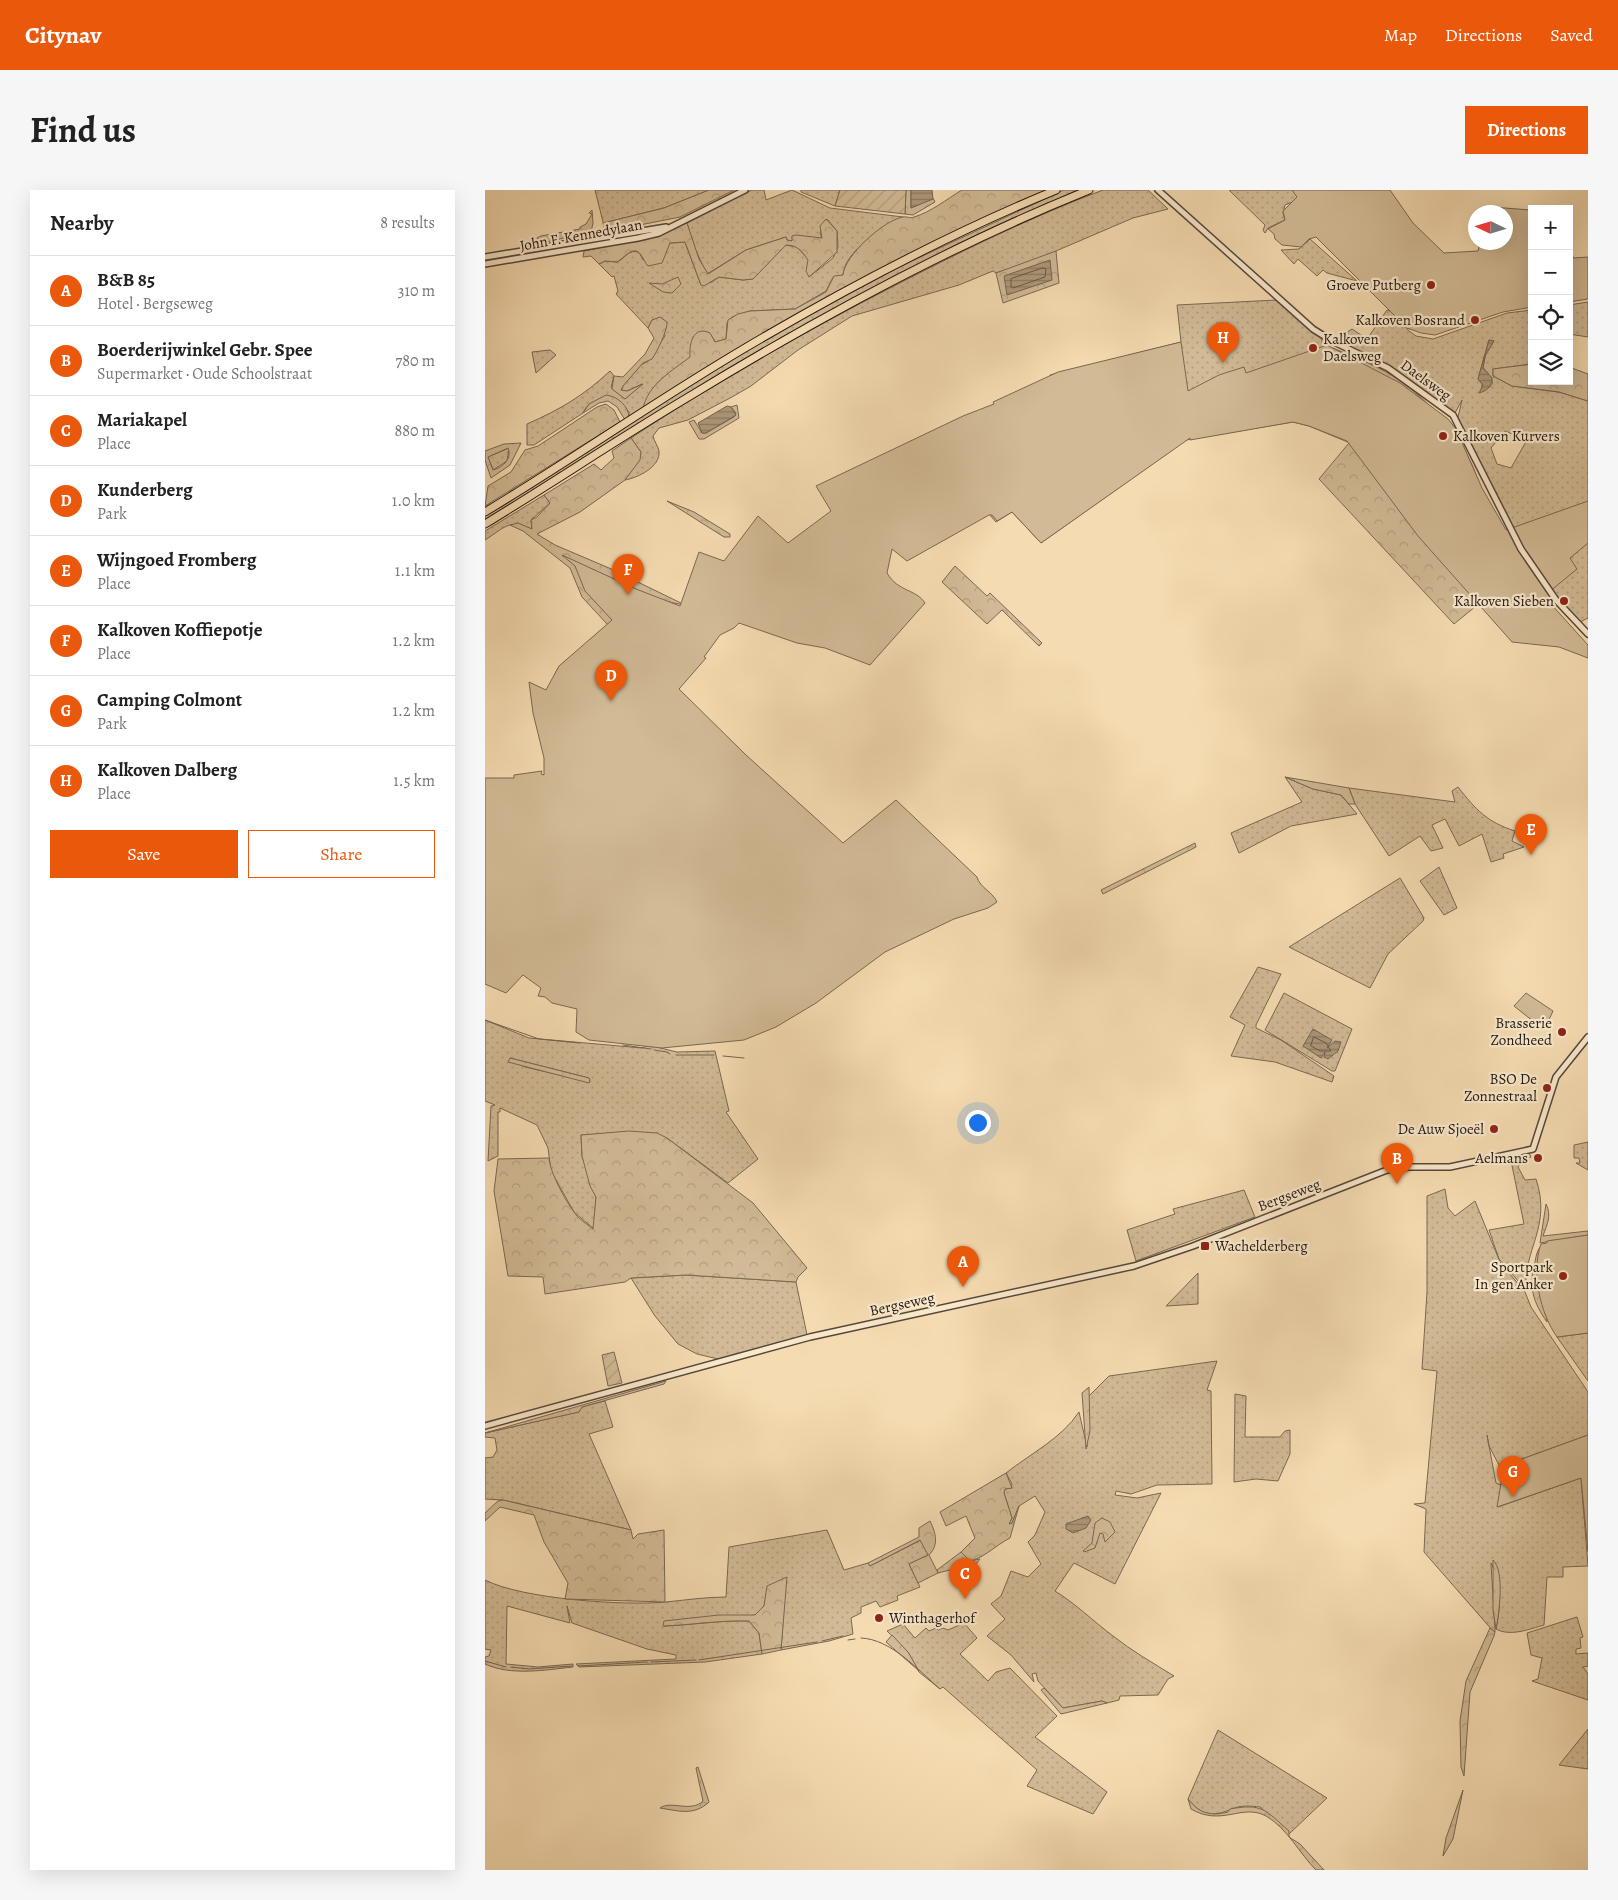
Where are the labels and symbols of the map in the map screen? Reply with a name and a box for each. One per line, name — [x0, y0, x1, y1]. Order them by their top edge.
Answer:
north arrow — [1468, 205, 1513, 250]
street label: John F. Kennedylaan — [518, 214, 644, 256]
place label: Groeve Putberg — [1326, 275, 1421, 295]
marker: Groeve Putberg — [1425, 279, 1437, 291]
place label: Kalkoven Bosrand — [1355, 310, 1466, 330]
marker: Kalkoven Bosrand — [1469, 314, 1481, 326]
pin: H — [1207, 322, 1239, 363]
place label: Kalkoven Daelsweg — [1323, 329, 1382, 366]
marker: Kalkoven Daelsweg — [1307, 342, 1319, 354]
street label: Daelsweg — [1397, 355, 1456, 406]
place label: Kalkoven Kurvers — [1453, 426, 1560, 446]
marker: Kalkoven Kurvers — [1437, 430, 1449, 442]
pin: F — [612, 554, 644, 595]
place label: Kalkoven Sieben — [1454, 591, 1554, 611]
marker: Kalkoven Sieben — [1558, 595, 1570, 607]
pin: D — [595, 660, 627, 701]
pin: E — [1515, 814, 1547, 855]
place label: Brasserie Zondheed — [1491, 1013, 1553, 1050]
marker: Brasserie Zondheed — [1556, 1026, 1568, 1038]
place label: BSO De Zonnestraal — [1464, 1069, 1537, 1106]
marker: BSO De Zonnestraal — [1541, 1082, 1553, 1094]
your location — [965, 1110, 991, 1136]
place label: De Auw Sjoeël — [1398, 1119, 1484, 1139]
marker: De Auw Sjoeël — [1488, 1123, 1500, 1135]
pin: B — [1381, 1143, 1413, 1184]
place label: Aelmans — [1474, 1148, 1528, 1168]
marker: Aelmans — [1532, 1152, 1544, 1164]
street label: Bergseweg — [1255, 1174, 1324, 1216]
place label: Wachelderberg — [1214, 1236, 1308, 1256]
marker: Wachelderberg — [1199, 1240, 1211, 1252]
pin: A — [947, 1246, 979, 1287]
place label: Sportpark In gen Anker — [1475, 1257, 1554, 1294]
marker: Sportpark In gen Anker — [1557, 1270, 1569, 1282]
street label: Bergseweg — [868, 1287, 937, 1321]
pin: G — [1497, 1456, 1529, 1497]
pin: C — [949, 1558, 981, 1599]
place label: Winthagerhof — [888, 1608, 977, 1628]
marker: Winthagerhof — [873, 1612, 885, 1624]

